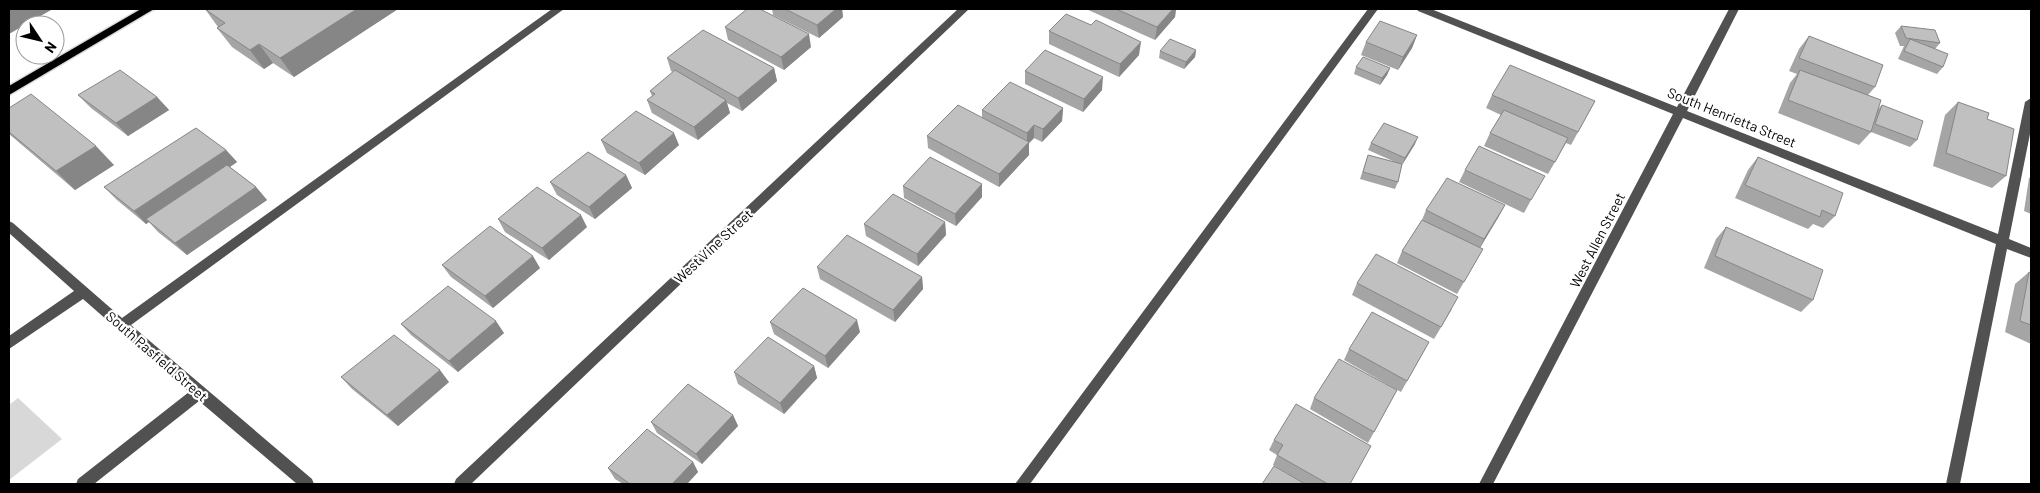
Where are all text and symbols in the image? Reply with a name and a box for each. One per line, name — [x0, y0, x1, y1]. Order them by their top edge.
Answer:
north arrow — [15, 15, 65, 65]
text: N — [41, 39, 61, 56]
street label: South Henrietta Street — [1665, 83, 1799, 151]
street label: West Allen Street — [1566, 190, 1628, 290]
street label: West Vine Street — [670, 205, 756, 287]
street label: South Pasfield Street — [103, 307, 211, 405]

